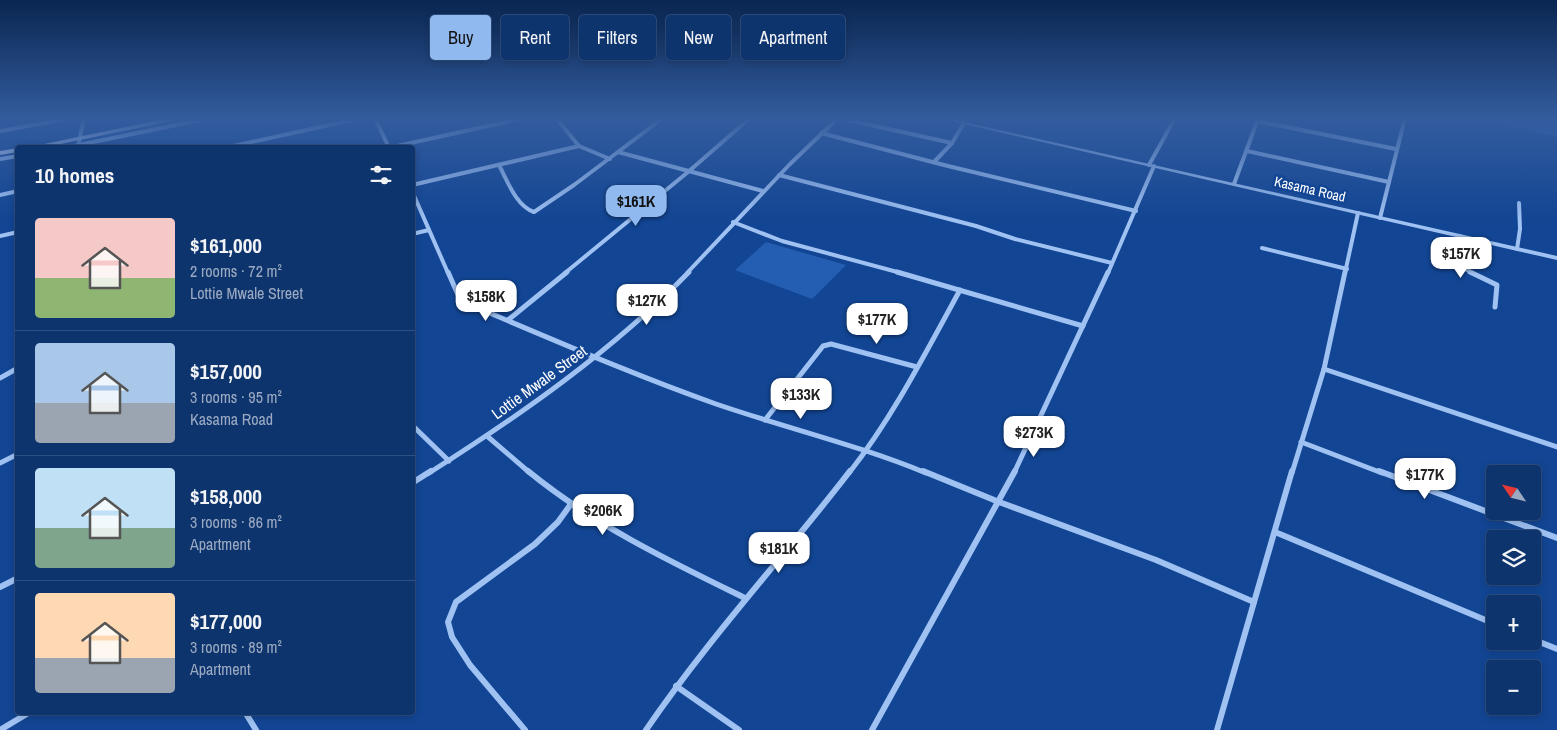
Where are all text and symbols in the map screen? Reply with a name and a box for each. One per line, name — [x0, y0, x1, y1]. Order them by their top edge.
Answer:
chip: Buy — [430, 15, 491, 60]
chip: Rent — [501, 15, 569, 60]
chip: Filters — [579, 15, 656, 60]
chip: New — [666, 15, 731, 60]
chip: Apartment — [741, 15, 845, 60]
text: 10 homes — [35, 161, 114, 190]
icon: filters — [367, 161, 395, 189]
street label: Kasama Road — [1273, 172, 1347, 206]
pin: $161K — [601, 184, 671, 227]
text: $161K — [617, 190, 655, 212]
text: $161,000 — [190, 231, 262, 260]
pin: $157K — [1426, 236, 1496, 279]
icon: home — [75, 238, 135, 298]
text: $157K — [1442, 242, 1480, 264]
text: 2 rooms · 72 m² — [190, 260, 282, 282]
pin: $158K — [451, 280, 521, 322]
text: Lottie Mwale Street — [190, 282, 303, 304]
pin: $127K — [612, 284, 682, 326]
text: $158K — [467, 285, 505, 307]
text: $127K — [628, 289, 666, 311]
pin: $177K — [842, 302, 912, 345]
text: $177K — [858, 308, 896, 330]
street label: Lottie Mwale Street — [487, 340, 591, 424]
text: $157,000 — [190, 357, 262, 386]
icon: home — [75, 363, 135, 423]
pin: $133K — [766, 378, 836, 420]
text: $133K — [782, 383, 820, 405]
text: 3 rooms · 95 m² — [190, 386, 282, 408]
text: Kasama Road — [190, 408, 273, 430]
pin: $273K — [999, 416, 1069, 458]
text: $273K — [1015, 421, 1053, 443]
pin: $177K — [1390, 458, 1460, 500]
text: $177K — [1406, 463, 1444, 485]
north arrow — [1486, 465, 1541, 520]
map controls — [1486, 465, 1541, 715]
text: $158,000 — [190, 482, 262, 511]
icon: home — [75, 488, 135, 548]
pin: $206K — [568, 494, 638, 536]
text: $206K — [584, 499, 622, 521]
text: 3 rooms · 86 m² — [190, 511, 282, 533]
button: layers — [1486, 530, 1541, 585]
pin: $181K — [744, 532, 814, 574]
text: Apartment — [190, 533, 251, 555]
text: $181K — [760, 537, 798, 559]
button: + — [1486, 595, 1541, 650]
text: $177,000 — [190, 607, 262, 636]
icon: home — [75, 613, 135, 673]
text: 3 rooms · 89 m² — [190, 636, 282, 658]
text: Apartment — [190, 658, 251, 680]
button: − — [1486, 660, 1541, 715]

